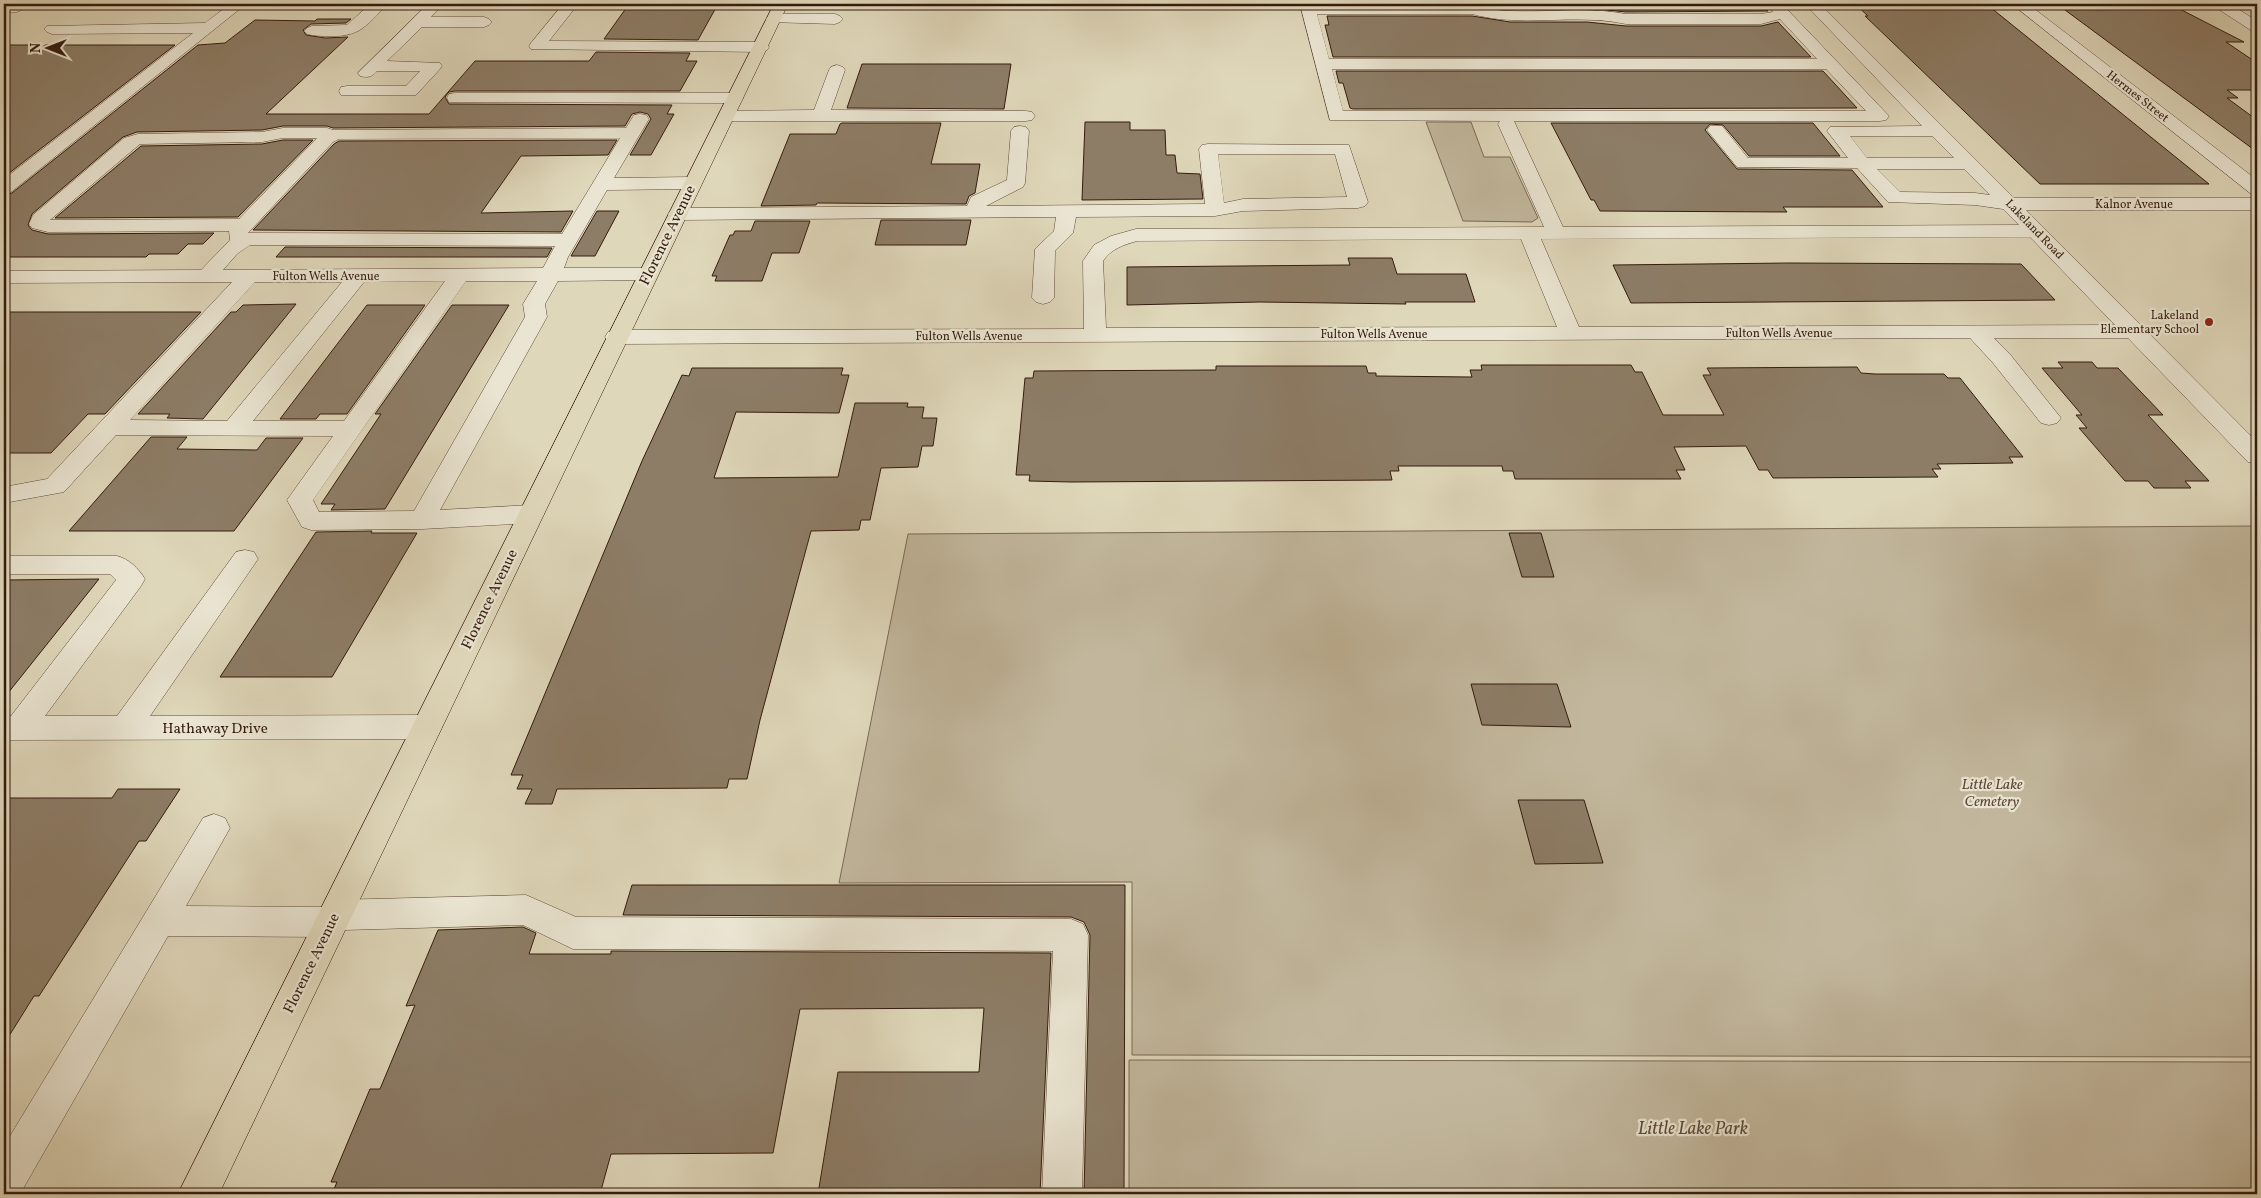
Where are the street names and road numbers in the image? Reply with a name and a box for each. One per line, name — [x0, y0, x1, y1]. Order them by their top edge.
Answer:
street label: Hermes Street — [2103, 67, 2172, 126]
street label: Florence Avenue — [635, 182, 702, 289]
street label: Lakeland Road — [2002, 196, 2067, 263]
street label: Kalnor Avenue — [2095, 197, 2173, 213]
street label: Fulton Wells Avenue — [272, 269, 380, 285]
street label: Fulton Wells Avenue — [1725, 326, 1833, 342]
street label: Fulton Wells Avenue — [1320, 327, 1428, 343]
street label: Fulton Wells Avenue — [915, 329, 1023, 345]
street label: Florence Avenue — [457, 546, 524, 653]
street label: Hathaway Drive — [162, 719, 268, 740]
street label: Florence Avenue — [279, 910, 346, 1017]

